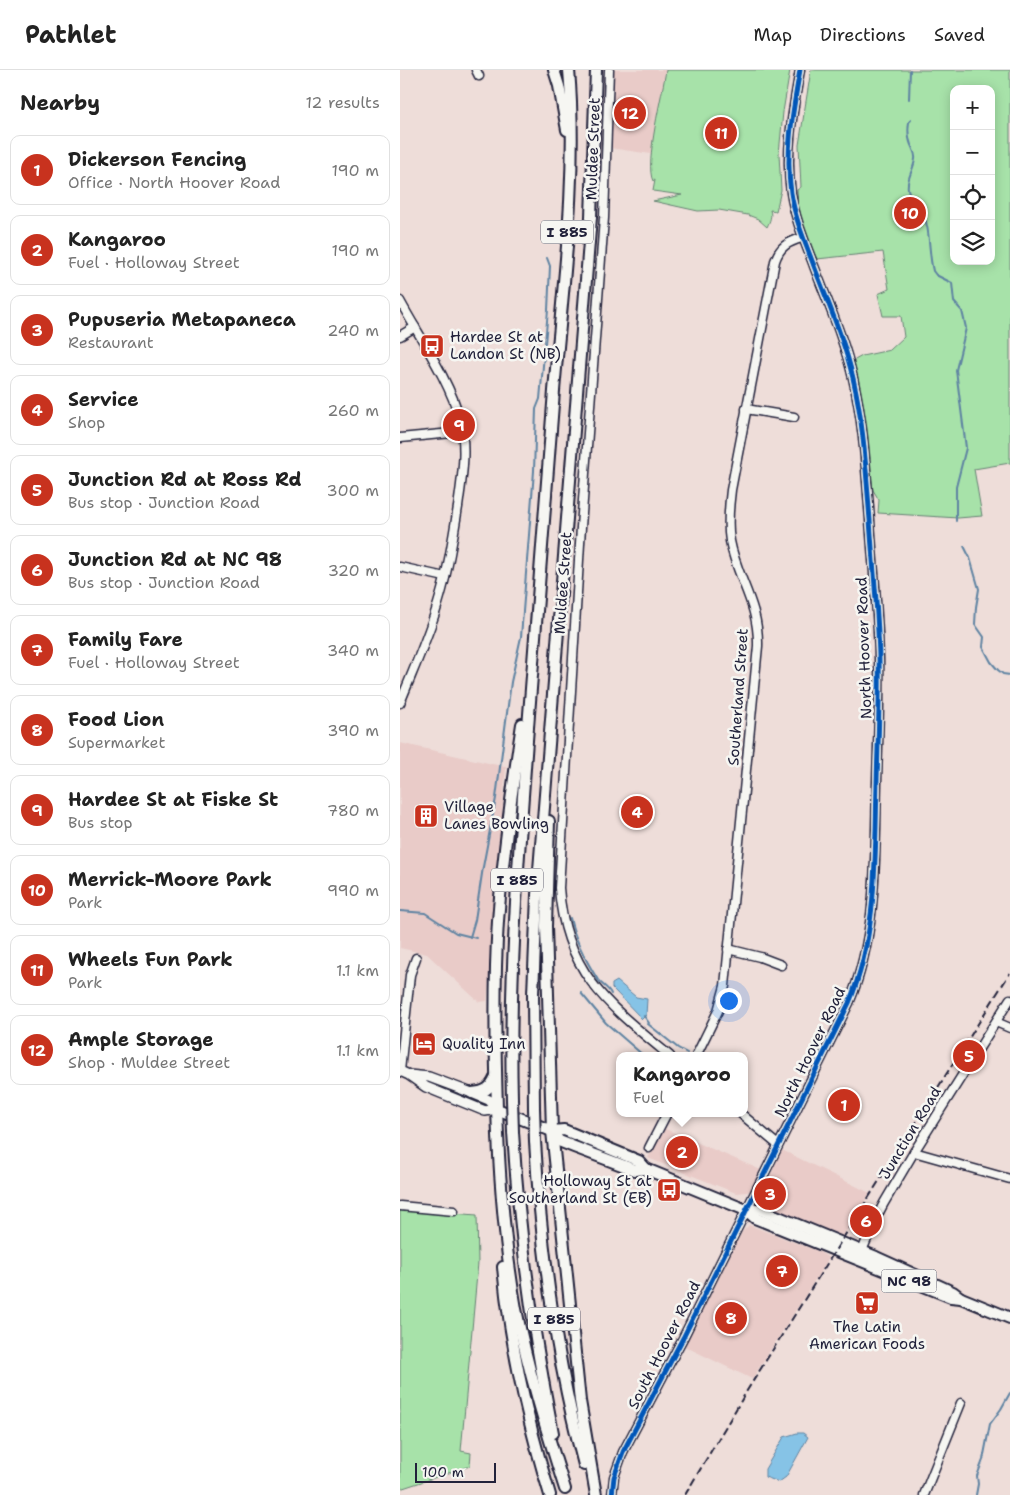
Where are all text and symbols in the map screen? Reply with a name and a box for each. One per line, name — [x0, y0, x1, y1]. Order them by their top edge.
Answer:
text: Pathlet — [25, 19, 116, 51]
text: Map — [754, 23, 792, 47]
text: Directions — [820, 23, 906, 47]
text: Saved — [934, 23, 985, 47]
map controls — [950, 85, 995, 265]
button: + — [950, 85, 995, 130]
text: Nearby — [20, 89, 100, 117]
text: 12 results — [305, 92, 380, 113]
pin: 12 — [614, 94, 646, 132]
street label: Muldee Street — [581, 97, 605, 201]
pin: 11 — [705, 114, 737, 152]
button: − — [950, 130, 995, 175]
text: Dickerson Fencing — [68, 147, 246, 172]
text: 1 — [33, 160, 41, 181]
text: 190 m — [332, 160, 379, 181]
text: Office · North Hoover Road — [68, 172, 280, 193]
button: locate — [950, 175, 995, 220]
pin: 10 — [894, 194, 926, 232]
road number: I 885 — [541, 220, 593, 243]
button: layers — [950, 220, 995, 265]
text: Kangaroo — [68, 227, 166, 252]
text: 2 — [31, 240, 43, 261]
text: 190 m — [332, 240, 379, 261]
text: Fuel · Holloway Street — [68, 252, 240, 273]
text: Pupuseria Metapaneca — [68, 307, 296, 332]
text: 3 — [31, 320, 43, 341]
text: 240 m — [327, 320, 379, 341]
place label: Hardee St at Landon St (NB) — [450, 327, 561, 364]
text: Restaurant — [68, 332, 154, 353]
bus stop icon: Hardee St at Landon St (NB) — [419, 333, 445, 359]
text: Service — [68, 387, 139, 412]
text: 4 — [31, 400, 43, 421]
text: 260 m — [327, 400, 379, 421]
pin: 9 — [443, 406, 475, 444]
text: Shop — [68, 412, 105, 433]
text: Junction Rd at Ross Rd — [68, 467, 302, 492]
text: 5 — [32, 480, 42, 501]
text: 300 m — [327, 480, 379, 501]
text: Bus stop · Junction Road — [68, 492, 260, 513]
street label: Muldee Street — [549, 531, 577, 635]
text: Junction Rd at NC 98 — [68, 547, 282, 572]
text: 6 — [31, 560, 43, 581]
text: 320 m — [328, 560, 379, 581]
text: Bus stop · Junction Road — [68, 572, 260, 593]
street label: North Hoover Road — [852, 576, 876, 719]
text: Family Fare — [68, 627, 183, 652]
street label: Southerland Street — [723, 628, 753, 766]
text: 7 — [31, 640, 43, 661]
text: 340 m — [327, 640, 379, 661]
text: Fuel · Holloway Street — [68, 652, 240, 673]
text: Food Lion — [68, 707, 164, 732]
text: 8 — [31, 720, 43, 741]
text: 390 m — [327, 720, 379, 741]
text: Supermarket — [68, 732, 165, 753]
text: Hardee St at Fiske St — [68, 787, 278, 812]
pin: 4 — [621, 793, 653, 831]
place label: Village Lanes Bowling — [444, 797, 549, 834]
text: 9 — [31, 800, 43, 821]
text: 780 m — [327, 800, 379, 821]
building icon: Village Lanes Bowling — [413, 803, 439, 829]
text: Bus stop — [68, 812, 133, 833]
text: Merrick-Moore Park — [68, 867, 272, 892]
road number: I 885 — [491, 868, 543, 892]
text: 10 — [28, 880, 46, 901]
text: 990 m — [327, 880, 379, 901]
text: Park — [68, 892, 102, 913]
text: Wheels Fun Park — [68, 947, 233, 972]
text: 11 — [30, 960, 44, 981]
text: 1.1 km — [336, 960, 379, 981]
text: Park — [68, 972, 102, 993]
street label: North Hoover Road — [770, 983, 850, 1120]
your location — [716, 988, 742, 1014]
text: Ample Storage — [68, 1027, 214, 1052]
hotel icon: Quality Inn — [411, 1031, 437, 1057]
place label: Quality Inn — [442, 1034, 525, 1054]
pin: 5 — [953, 1037, 985, 1075]
text: 12 — [28, 1040, 46, 1061]
text: 1.1 km — [336, 1040, 379, 1061]
text: Shop · Muldee Street — [68, 1052, 230, 1073]
popup — [616, 1052, 748, 1117]
text: Kangaroo — [633, 1062, 731, 1087]
street label: Junction Road — [874, 1082, 946, 1183]
pin: 1 — [828, 1086, 860, 1124]
text: Fuel — [633, 1087, 664, 1108]
pin: 2 — [666, 1133, 698, 1171]
place label: Holloway St at Southerland St (EB) — [509, 1171, 652, 1208]
pin: 3 — [754, 1175, 786, 1213]
bus stop icon: Holloway St at Southerland St (EB) — [656, 1177, 682, 1203]
pin: 6 — [850, 1202, 882, 1240]
pin: 7 — [766, 1252, 798, 1290]
road number: NC 98 — [882, 1270, 936, 1292]
street label: South Hoover Road — [623, 1277, 705, 1413]
supermarket icon: The Latin American Foods — [854, 1290, 880, 1316]
pin: 8 — [715, 1299, 747, 1337]
road number: I 885 — [528, 1308, 580, 1330]
place label: The Latin American Foods — [809, 1317, 925, 1354]
scale bar — [415, 1460, 496, 1483]
text: 100 m — [422, 1463, 464, 1481]

